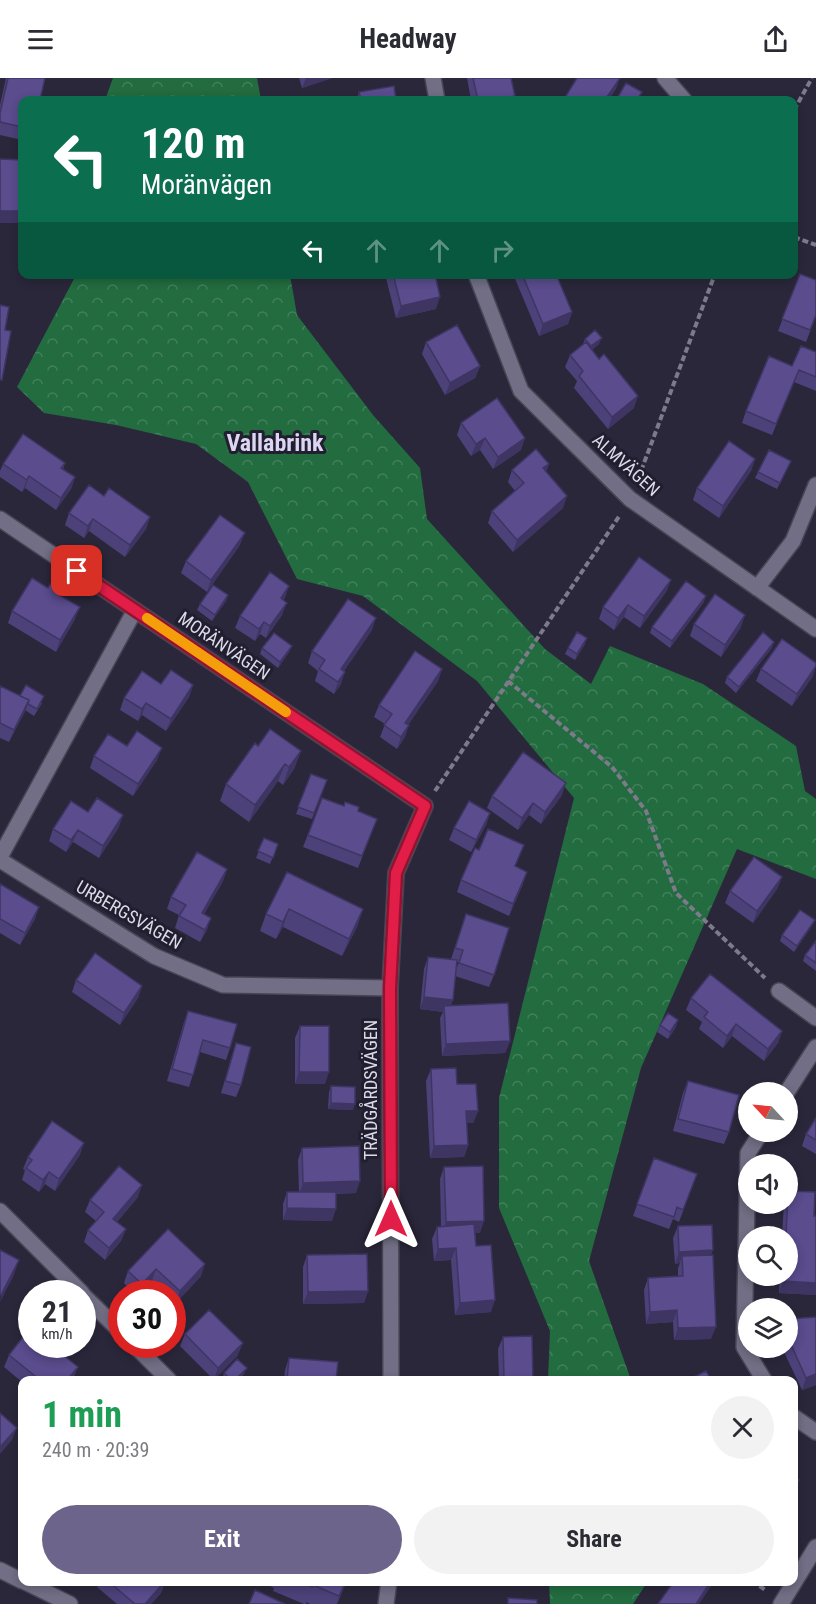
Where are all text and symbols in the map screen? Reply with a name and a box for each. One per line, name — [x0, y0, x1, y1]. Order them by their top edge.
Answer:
icon: menu — [24, 23, 57, 56]
text: Headway — [359, 23, 457, 55]
icon: share — [759, 23, 792, 56]
text: 120 m — [141, 119, 246, 168]
icon: left — [42, 120, 120, 198]
text: Moränvägen — [141, 169, 272, 201]
icon: left — [297, 234, 330, 267]
icon: ahead — [360, 234, 393, 267]
icon: ahead — [423, 234, 456, 267]
icon: right — [486, 234, 519, 267]
district label: Vallabrink — [226, 429, 324, 457]
street label: ALMVÄGEN — [588, 429, 664, 500]
pin — [51, 545, 102, 596]
icon: arrive — [60, 554, 93, 587]
street label: MORÄNVÄGEN — [174, 607, 274, 684]
street label: URBERGSVÄGEN — [73, 876, 186, 953]
street label: TRÄDGÅRDSVÄGEN — [359, 1020, 381, 1160]
north arrow — [738, 1082, 798, 1142]
map controls — [738, 1082, 798, 1358]
button: sound — [738, 1154, 798, 1214]
position arrow — [359, 1187, 423, 1251]
button: search — [738, 1226, 798, 1286]
speed limit sign: 30 — [108, 1280, 186, 1358]
text: 21 — [42, 1294, 72, 1329]
button: layers — [738, 1298, 798, 1358]
text: km/h — [42, 1325, 72, 1343]
text: 1 min — [42, 1394, 122, 1436]
button: close — [711, 1396, 774, 1459]
text: 240 m · 20:39 — [42, 1438, 149, 1462]
button: Exit — [42, 1505, 402, 1574]
button: Share — [414, 1505, 774, 1574]

